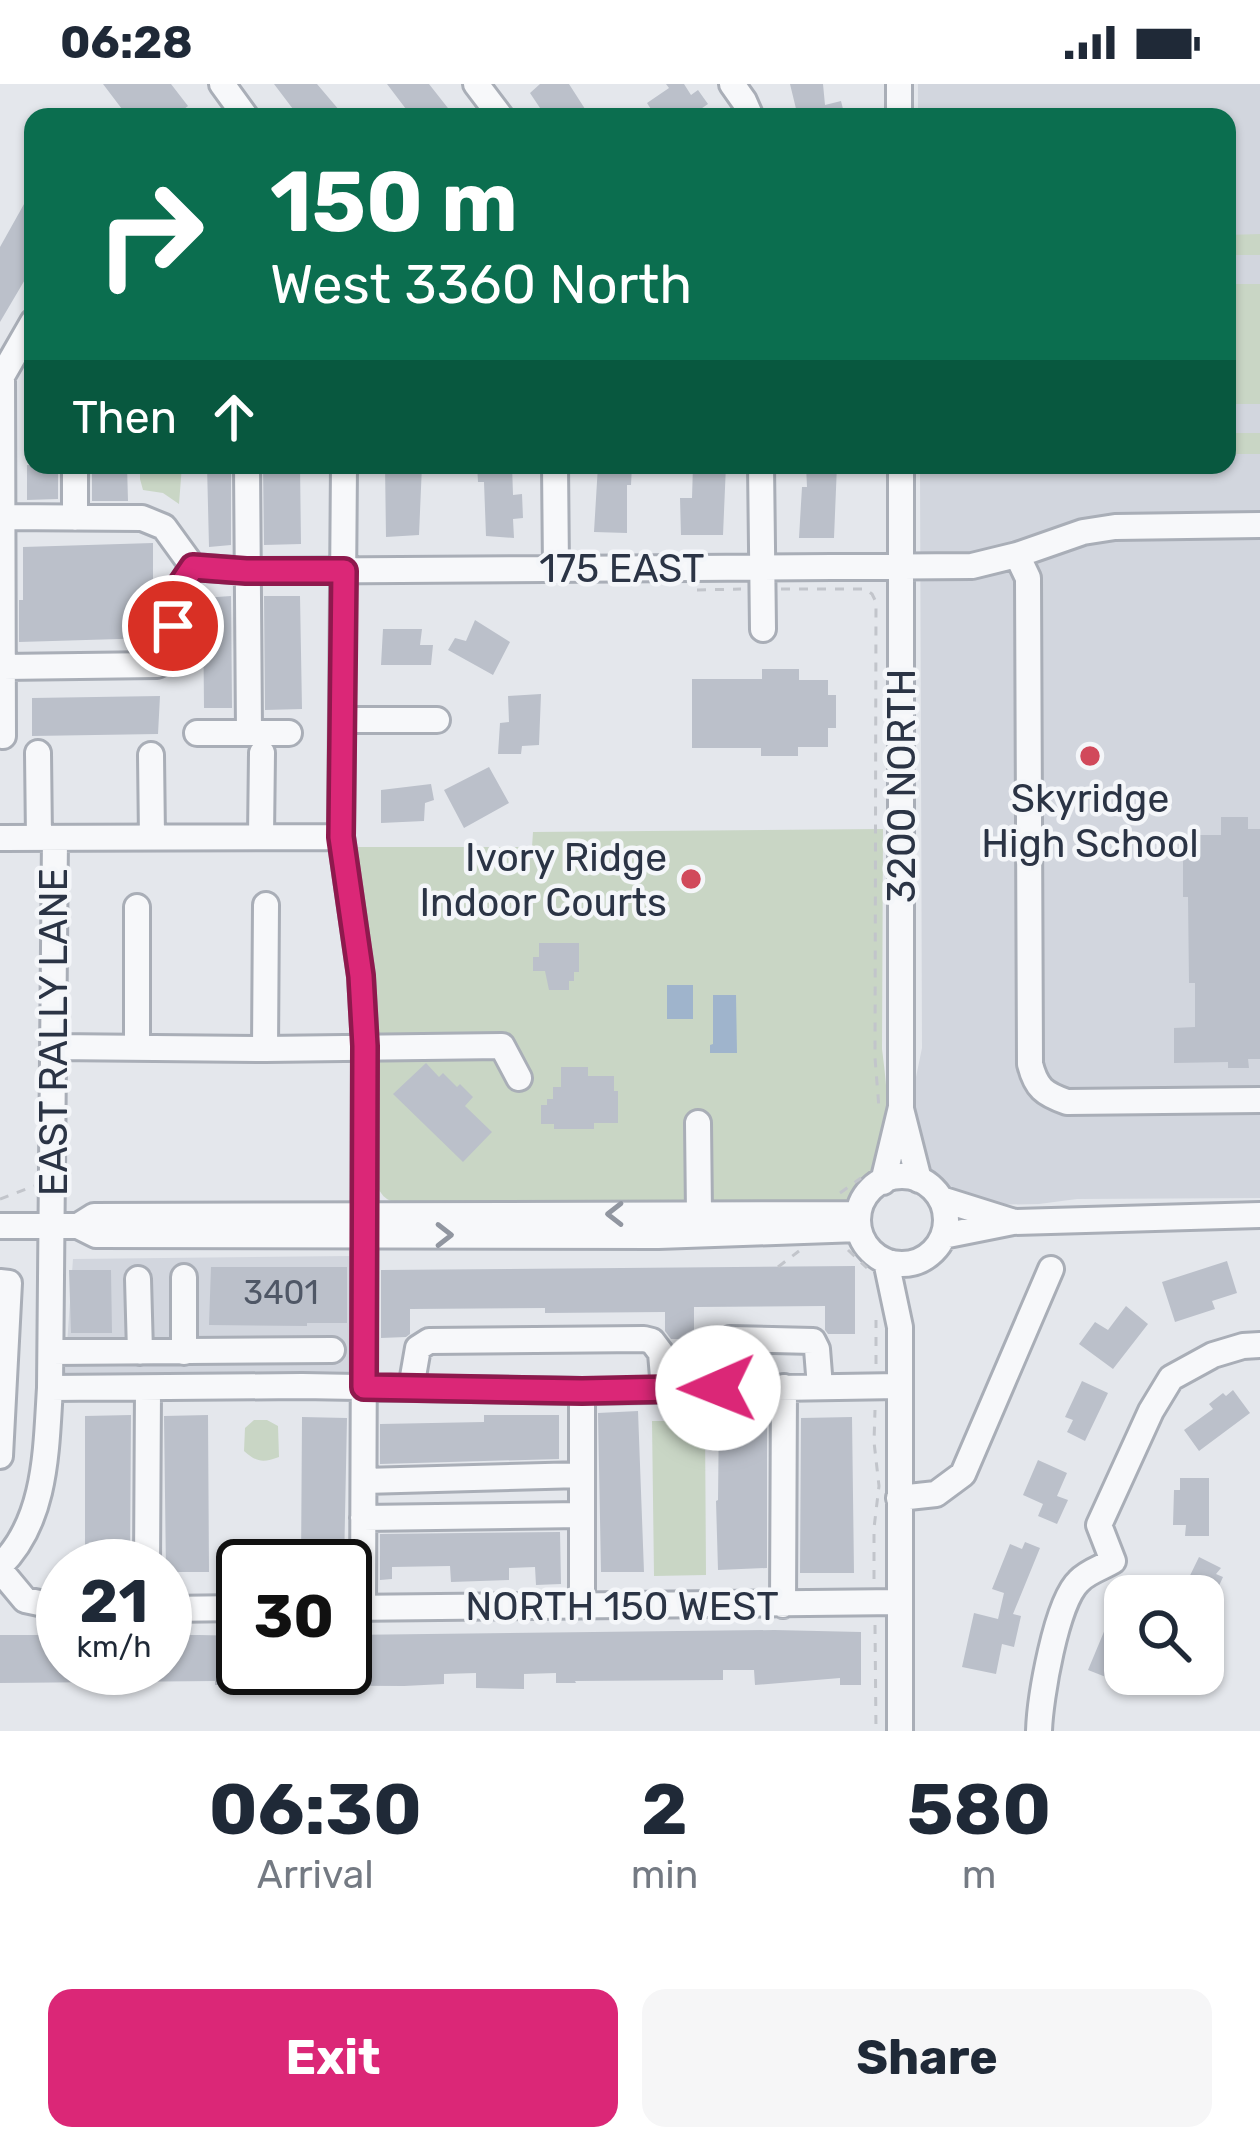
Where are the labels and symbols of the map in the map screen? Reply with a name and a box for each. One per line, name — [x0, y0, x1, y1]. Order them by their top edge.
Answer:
street label: 175 EAST — [539, 546, 705, 592]
pin — [122, 575, 224, 677]
street label: 3200 NORTH — [879, 669, 925, 903]
marker: Skyridge High School — [1077, 743, 1103, 769]
place label: Skyridge High School — [981, 776, 1199, 867]
place label: Ivory Ridge Indoor Courts — [419, 835, 667, 926]
marker: Ivory Ridge Indoor Courts — [678, 866, 704, 892]
street label: EAST RALLY LANE — [31, 868, 77, 1196]
one-way arrow — [605, 1201, 623, 1227]
one-way arrow — [436, 1222, 454, 1248]
house number: 3401 — [243, 1273, 319, 1312]
position arrow — [655, 1325, 781, 1451]
speed limit sign: 30 — [216, 1539, 372, 1695]
street label: NORTH 150 WEST — [465, 1584, 779, 1630]

